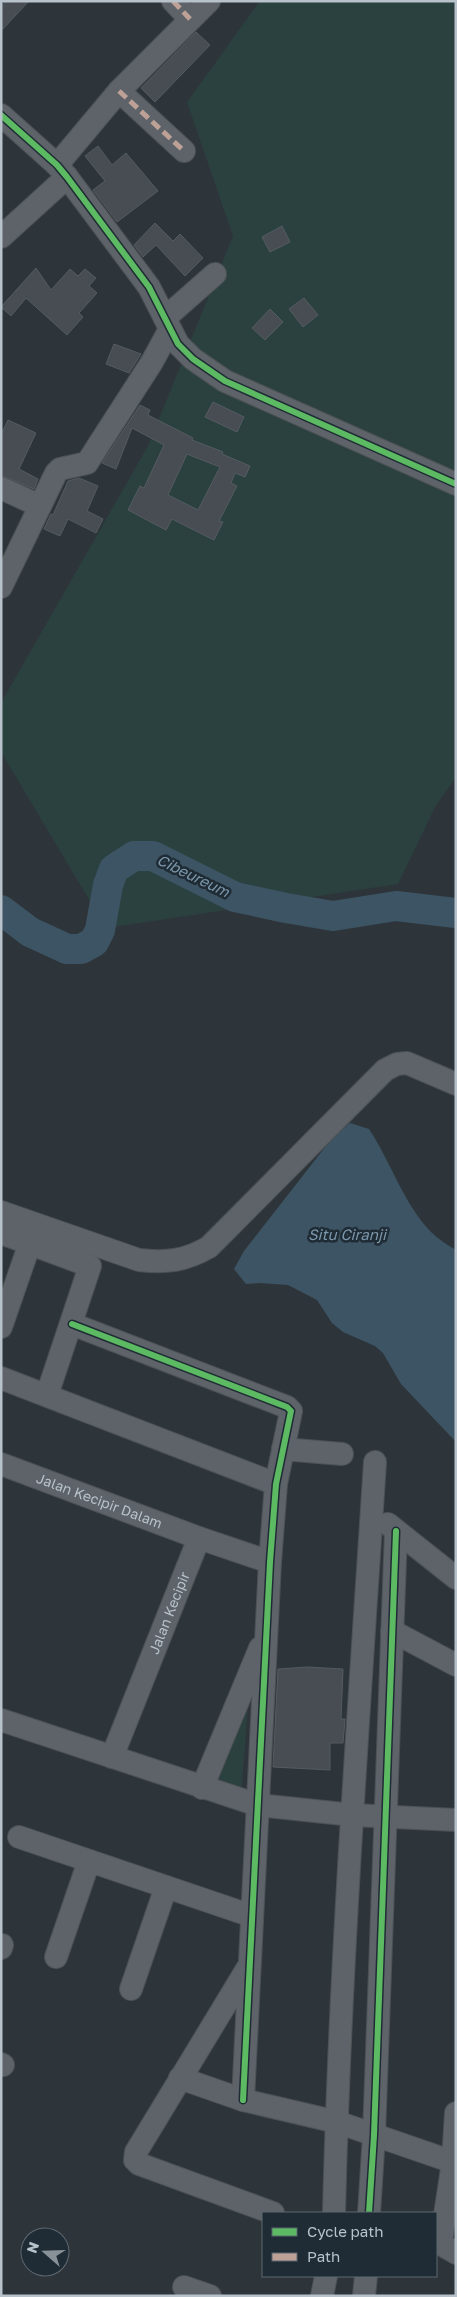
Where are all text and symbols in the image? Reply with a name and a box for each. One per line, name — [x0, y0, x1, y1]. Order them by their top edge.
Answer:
water label: Cibeureum — [154, 850, 233, 901]
water label: Situ Ciranji — [308, 1225, 388, 1244]
street label: Jalan Kecipir Dalam — [34, 1469, 165, 1532]
street label: Jalan Kecipir — [145, 1569, 193, 1656]
legend — [262, 2212, 437, 2277]
text: Cycle path — [307, 2222, 383, 2240]
north arrow — [20, 2227, 70, 2277]
text: N — [23, 2239, 42, 2255]
text: Path — [307, 2247, 340, 2265]

